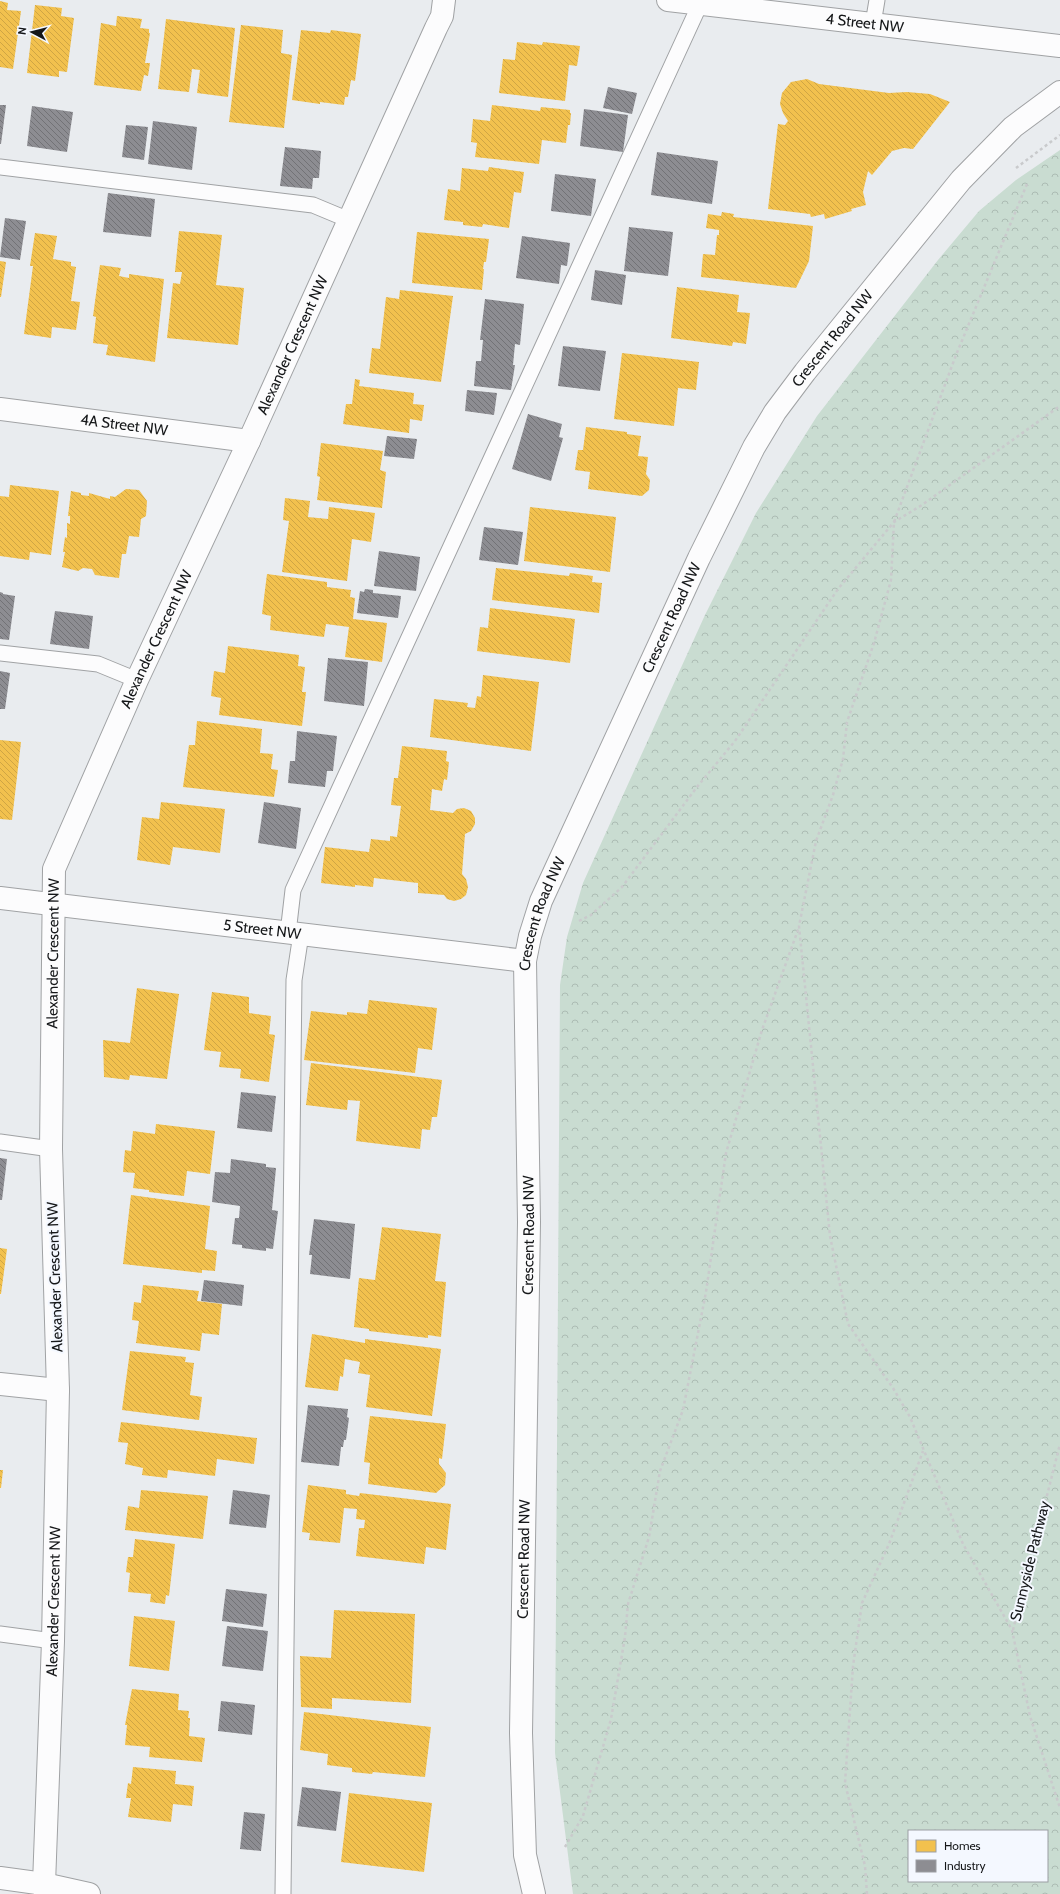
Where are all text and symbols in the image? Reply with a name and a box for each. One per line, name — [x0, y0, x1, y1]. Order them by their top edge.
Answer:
street label: 4 Street NW — [824, 10, 906, 37]
north arrow — [12, 12, 52, 52]
text: N — [15, 26, 29, 35]
street label: Alexander Crescent NW — [253, 272, 332, 417]
street label: Crescent Road NW — [788, 286, 877, 391]
street label: 4A Street NW — [79, 410, 170, 440]
street label: Crescent Road NW — [638, 559, 705, 676]
street label: Alexander Crescent NW — [117, 566, 197, 711]
street label: Crescent Road NW — [516, 854, 569, 971]
street label: Alexander Crescent NW — [43, 877, 63, 1029]
street label: 5 Street NW — [222, 916, 303, 943]
street label: Crescent Road NW — [519, 1175, 538, 1295]
street label: Alexander Crescent NW — [43, 1201, 67, 1352]
street label: Crescent Road NW — [514, 1498, 534, 1619]
street label: Sunnyside Pathway — [1006, 1499, 1054, 1623]
street label: Alexander Crescent NW — [43, 1525, 64, 1677]
legend — [908, 1830, 1048, 1882]
text: Homes — [944, 1838, 981, 1853]
text: Industry — [944, 1858, 985, 1873]

